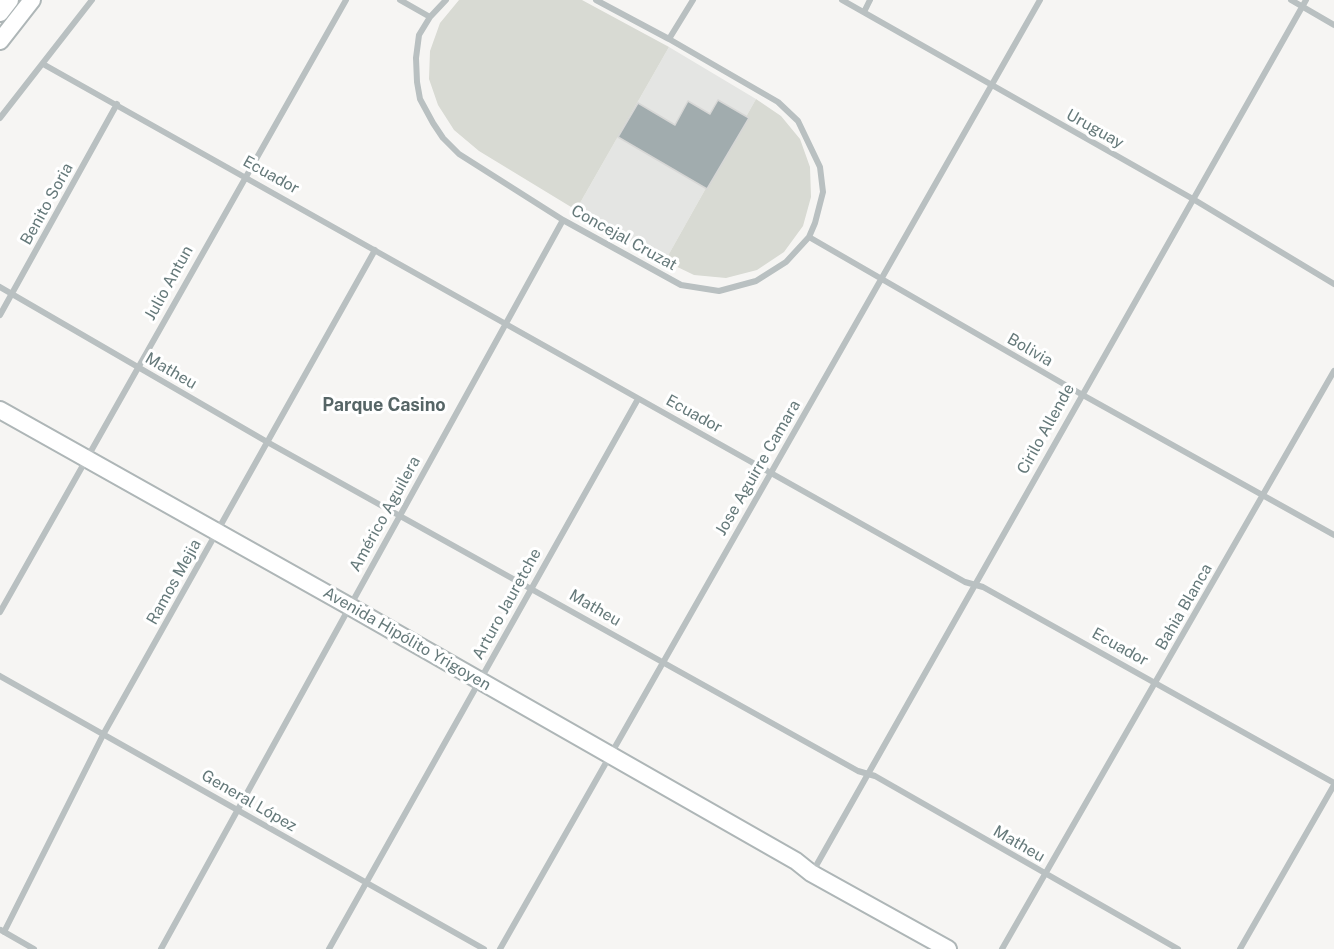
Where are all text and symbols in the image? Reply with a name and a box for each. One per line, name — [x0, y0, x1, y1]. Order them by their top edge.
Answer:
street label: Uruguay — [1063, 105, 1127, 153]
street label: Ecuador — [239, 152, 303, 198]
street label: Benito Soria — [17, 160, 77, 248]
street label: Concejal Cruzat — [568, 201, 680, 275]
street label: Julio Antun — [141, 242, 197, 324]
street label: Bolivia — [1004, 329, 1056, 371]
street label: Matheu — [142, 349, 200, 393]
street label: Cirilo Allende — [1013, 381, 1079, 477]
street label: Ecuador — [662, 391, 726, 437]
district label: Parque Casino — [322, 394, 446, 416]
street label: Jose Aguirre Camara — [711, 397, 805, 539]
street label: Américo Aguilera — [345, 453, 425, 575]
street label: Ramos Mejia — [143, 536, 205, 628]
street label: Arturo Jauretche — [469, 545, 545, 663]
street label: Bahia Blanca — [1152, 560, 1216, 654]
street label: Avenida Hipólito Yrigoyen — [320, 583, 494, 695]
street label: Matheu — [566, 586, 624, 630]
street label: Ecuador — [1088, 624, 1152, 670]
street label: General López — [198, 766, 300, 836]
street label: Matheu — [990, 822, 1048, 866]

